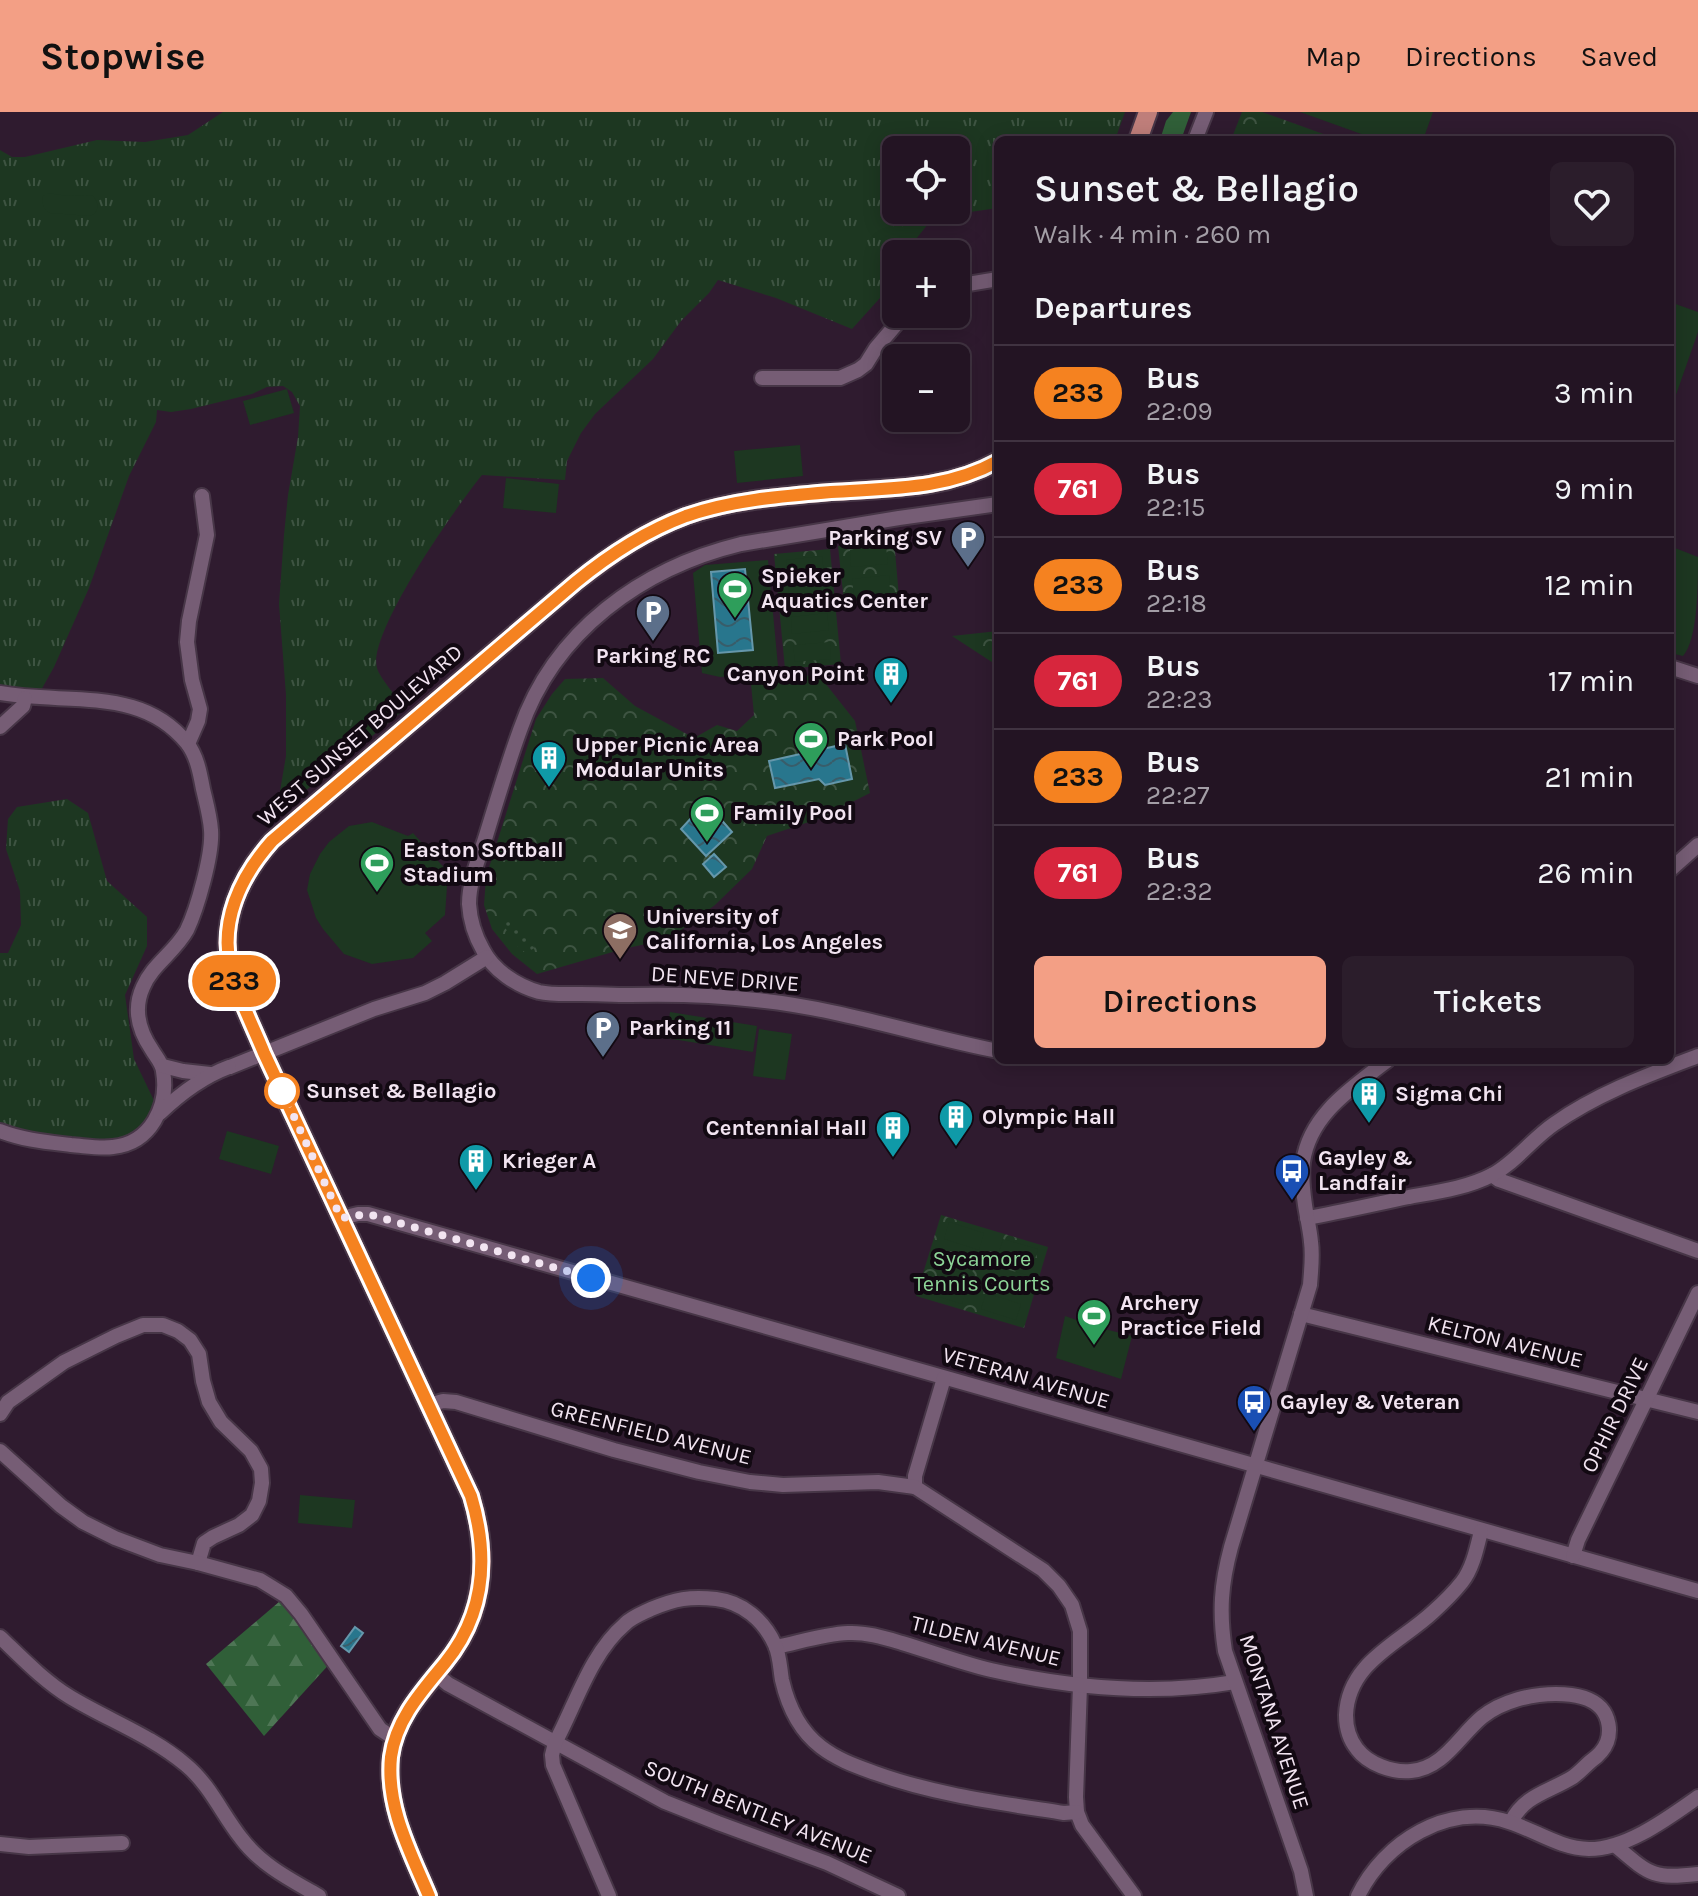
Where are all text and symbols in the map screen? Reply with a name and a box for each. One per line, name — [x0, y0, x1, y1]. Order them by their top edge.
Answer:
text: Stopwise — [40, 34, 205, 79]
text: Map — [1306, 40, 1361, 73]
text: Directions — [1405, 40, 1537, 73]
text: Saved — [1581, 40, 1658, 73]
map controls — [882, 136, 970, 432]
button: locate — [882, 136, 970, 224]
button: heart — [1550, 162, 1634, 246]
text: Sunset & Bellagio — [1034, 166, 1359, 211]
text: Walk · 4 min · 260 m — [1034, 219, 1271, 250]
button: + — [882, 240, 970, 328]
text: Departures — [1034, 290, 1192, 326]
button: − — [882, 344, 970, 432]
text: Bus — [1146, 360, 1200, 396]
text: 3 min — [1554, 375, 1634, 411]
text: 233 — [1052, 376, 1104, 409]
text: 22:09 — [1146, 396, 1213, 427]
text: Bus — [1146, 456, 1200, 492]
text: 9 min — [1554, 471, 1634, 507]
text: 761 — [1058, 472, 1098, 505]
text: 22:15 — [1146, 492, 1205, 523]
parking icon: Parking SV — [949, 519, 987, 569]
place label: Parking SV — [828, 525, 942, 551]
text: Bus — [1146, 552, 1200, 588]
place label: Spieker Aquatics Center — [761, 563, 928, 614]
text: 12 min — [1544, 567, 1634, 603]
text: 233 — [1052, 568, 1104, 601]
sports icon: Spieker Aquatics Center — [716, 570, 754, 620]
text: 22:18 — [1146, 588, 1207, 619]
parking icon: Parking RC — [634, 593, 672, 643]
street label: WEST SUNSET BOULEVARD — [252, 639, 468, 831]
place label: Parking RC — [596, 643, 710, 669]
text: Bus — [1146, 648, 1200, 684]
building icon: Canyon Point — [872, 655, 910, 705]
place label: Canyon Point — [727, 661, 865, 687]
text: 17 min — [1548, 663, 1634, 699]
text: 761 — [1058, 664, 1098, 697]
text: 22:23 — [1146, 684, 1213, 715]
sports icon: Park Pool — [792, 720, 830, 770]
place label: Park Pool — [837, 726, 934, 752]
place label: Upper Picnic Area Modular Units — [575, 732, 760, 783]
building icon: Upper Picnic Area Modular Units — [530, 739, 568, 789]
text: Bus — [1146, 744, 1200, 780]
text: 21 min — [1544, 759, 1634, 795]
text: 233 — [1052, 760, 1104, 793]
text: 22:27 — [1146, 780, 1209, 811]
sports icon: Family Pool — [688, 794, 726, 844]
place label: Family Pool — [733, 800, 853, 826]
place label: Easton Softball Stadium — [403, 837, 564, 888]
text: Bus — [1146, 840, 1200, 876]
sports icon: Easton Softball Stadium — [358, 844, 396, 894]
text: 26 min — [1537, 855, 1634, 891]
text: 761 — [1058, 856, 1098, 889]
text: 22:32 — [1146, 876, 1213, 907]
place label: University of California, Los Angeles — [646, 904, 883, 955]
school or university icon: University of California, Los Angeles — [601, 911, 639, 961]
line badge: 233 — [188, 955, 280, 1007]
button: Directions — [1034, 956, 1326, 1048]
button: Tickets — [1342, 956, 1634, 1048]
street label: DE NEVE DRIVE — [650, 961, 800, 997]
text: 233 — [208, 964, 260, 997]
parking icon: Parking 11 — [584, 1009, 622, 1059]
place label: Parking 11 — [629, 1015, 731, 1041]
marker: Sunset & Bellagio — [265, 1074, 299, 1108]
building icon: Sigma Chi — [1350, 1075, 1388, 1125]
place label: Sunset & Bellagio — [306, 1078, 497, 1104]
place label: Sigma Chi — [1395, 1081, 1503, 1107]
building icon: Olympic Hall — [937, 1098, 975, 1148]
place label: Olympic Hall — [982, 1104, 1115, 1130]
building icon: Centennial Hall — [874, 1109, 912, 1159]
place label: Centennial Hall — [706, 1115, 867, 1141]
building icon: Krieger A — [457, 1142, 495, 1192]
place label: Gayley & Landfair — [1318, 1145, 1413, 1196]
place label: Krieger A — [502, 1148, 597, 1174]
bus stop icon: Gayley & Landfair — [1273, 1152, 1311, 1202]
park label: Sycamore Tennis Courts — [913, 1246, 1051, 1297]
your location — [571, 1258, 611, 1298]
place label: Archery Practice Field — [1120, 1290, 1262, 1341]
sports icon: Archery Practice Field — [1075, 1297, 1113, 1347]
street label: KELTON AVENUE — [1425, 1310, 1585, 1374]
street label: VETERAN AVENUE — [939, 1342, 1113, 1414]
street label: OPHIR DRIVE — [1576, 1353, 1654, 1477]
bus stop icon: Gayley & Veteran — [1235, 1383, 1273, 1433]
place label: Gayley & Veteran — [1280, 1389, 1460, 1415]
street label: GREENFIELD AVENUE — [548, 1395, 754, 1471]
street label: TILDEN AVENUE — [909, 1610, 1063, 1672]
street label: MONTANA AVENUE — [1234, 1631, 1314, 1813]
street label: SOUTH BENTLEY AVENUE — [640, 1754, 876, 1870]

